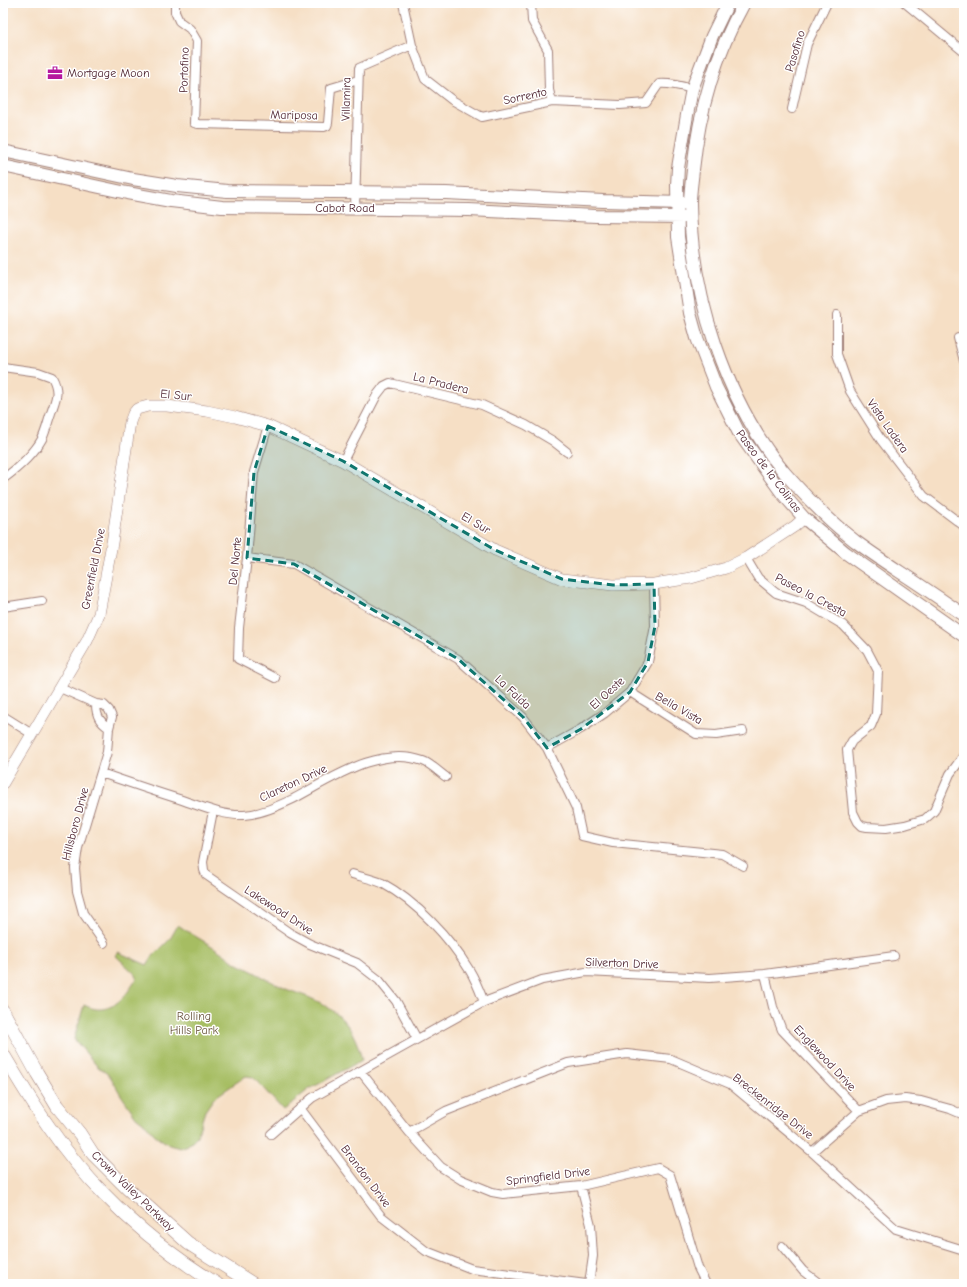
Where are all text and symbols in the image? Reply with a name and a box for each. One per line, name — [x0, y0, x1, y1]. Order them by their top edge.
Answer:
street label: Pasofino — [782, 29, 808, 73]
street label: Portofino — [176, 47, 192, 93]
office icon: Mortgage Moon — [46, 64, 64, 82]
place label: Mortgage Moon — [67, 66, 150, 80]
street label: Villamira — [339, 77, 353, 121]
street label: Sorrento — [502, 85, 548, 107]
street label: Mariposa — [270, 108, 318, 122]
street label: Cabot Road — [315, 201, 375, 215]
street label: La Pradera — [412, 369, 470, 397]
street label: El Sur — [160, 387, 192, 403]
street label: Vista Ladera — [864, 396, 912, 456]
street label: Paseo de la Colinas — [733, 427, 805, 515]
street label: El Sur — [459, 509, 493, 537]
street label: Greenfield Drive — [78, 527, 108, 611]
street label: Del Norte — [226, 536, 244, 586]
street label: Paseo la Cresta — [773, 570, 849, 620]
street label: La Falda — [492, 672, 534, 712]
street label: El Oeste — [587, 674, 627, 712]
street label: Bella Vista — [653, 689, 705, 727]
street label: Clareton Drive — [257, 761, 329, 805]
street label: Hillsboro Drive — [59, 786, 91, 862]
street label: Lakewood Drive — [242, 883, 316, 937]
street label: Silverton Drive — [585, 955, 659, 971]
park label: Rolling Hills Park — [170, 1009, 219, 1037]
street label: Englewood Drive — [791, 1022, 859, 1094]
street label: Breckenridge Drive — [730, 1070, 816, 1142]
street label: Brandon Drive — [338, 1142, 394, 1210]
street label: Crown Valley Parkway — [89, 1148, 178, 1235]
street label: Springfield Drive — [505, 1164, 591, 1188]

